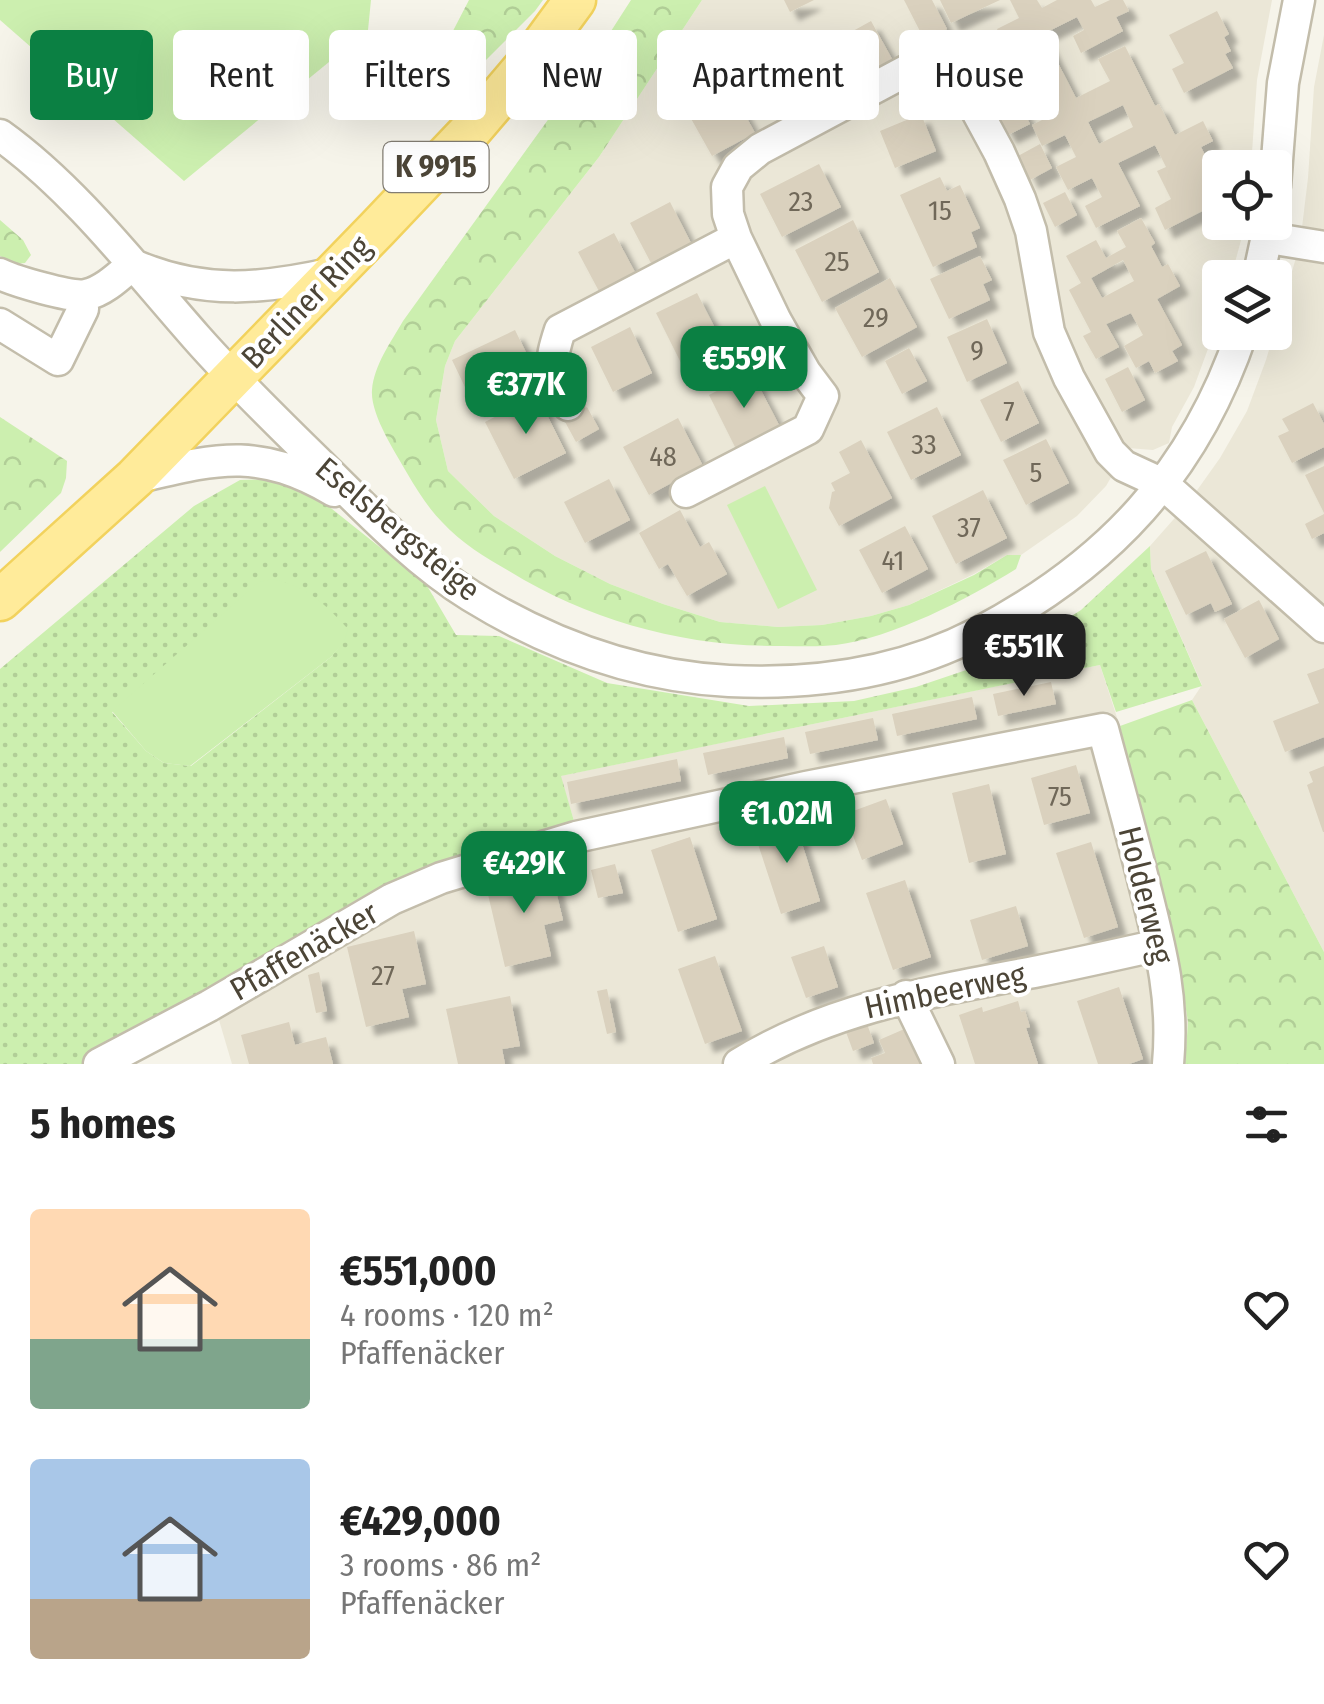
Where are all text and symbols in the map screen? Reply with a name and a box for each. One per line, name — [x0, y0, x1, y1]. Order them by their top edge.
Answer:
chip: Buy — [30, 30, 153, 120]
chip: Rent — [173, 30, 309, 120]
chip: Filters — [329, 30, 486, 120]
chip: New — [506, 30, 637, 120]
chip: Apartment — [657, 30, 879, 120]
chip: House — [899, 30, 1059, 120]
road number: K 9915 — [384, 142, 488, 192]
map controls — [1202, 150, 1292, 350]
button: locate — [1202, 150, 1292, 240]
house number: 23 — [789, 185, 813, 218]
house number: 15 — [928, 194, 952, 227]
street label: Berliner Ring — [233, 228, 379, 376]
house number: 25 — [824, 245, 850, 278]
button: layers — [1202, 260, 1292, 350]
house number: 29 — [863, 301, 889, 334]
pin: €559K — [674, 326, 814, 411]
house number: 9 — [970, 334, 984, 367]
text: €559K — [702, 339, 786, 377]
pin: €377K — [456, 352, 596, 437]
text: €377K — [487, 365, 565, 403]
house number: 7 — [1003, 395, 1015, 428]
house number: 33 — [911, 428, 937, 461]
house number: 48 — [649, 440, 677, 473]
street label: Eselsbergsteige — [308, 449, 488, 609]
house number: 5 — [1030, 456, 1042, 489]
house number: 37 — [957, 511, 981, 544]
house number: 41 — [882, 544, 904, 577]
pin: €551K — [954, 614, 1094, 699]
text: €551K — [985, 627, 1063, 665]
house number: 75 — [1048, 780, 1072, 813]
pin: €1.02M — [706, 781, 868, 866]
text: €1.02M — [741, 794, 833, 832]
street label: Holderweg — [1111, 822, 1181, 968]
pin: €429K — [454, 831, 594, 916]
text: €429K — [483, 844, 565, 882]
street label: Pfaffenäcker — [223, 893, 385, 1009]
street label: Himbeerweg — [861, 955, 1029, 1027]
house number: 27 — [371, 959, 395, 992]
icon: filters — [1239, 1097, 1294, 1152]
text: 5 homes — [30, 1099, 176, 1149]
text: €551,000 — [340, 1246, 497, 1296]
icon: home — [110, 1249, 230, 1369]
icon: heart — [1239, 1282, 1294, 1337]
text: 4 rooms · 120 m² — [340, 1296, 554, 1334]
text: Pfaffenäcker — [340, 1334, 504, 1372]
text: €429,000 — [340, 1496, 501, 1546]
icon: home — [110, 1499, 230, 1619]
icon: heart — [1239, 1532, 1294, 1587]
text: 3 rooms · 86 m² — [340, 1546, 541, 1584]
text: Pfaffenäcker — [340, 1584, 504, 1622]

